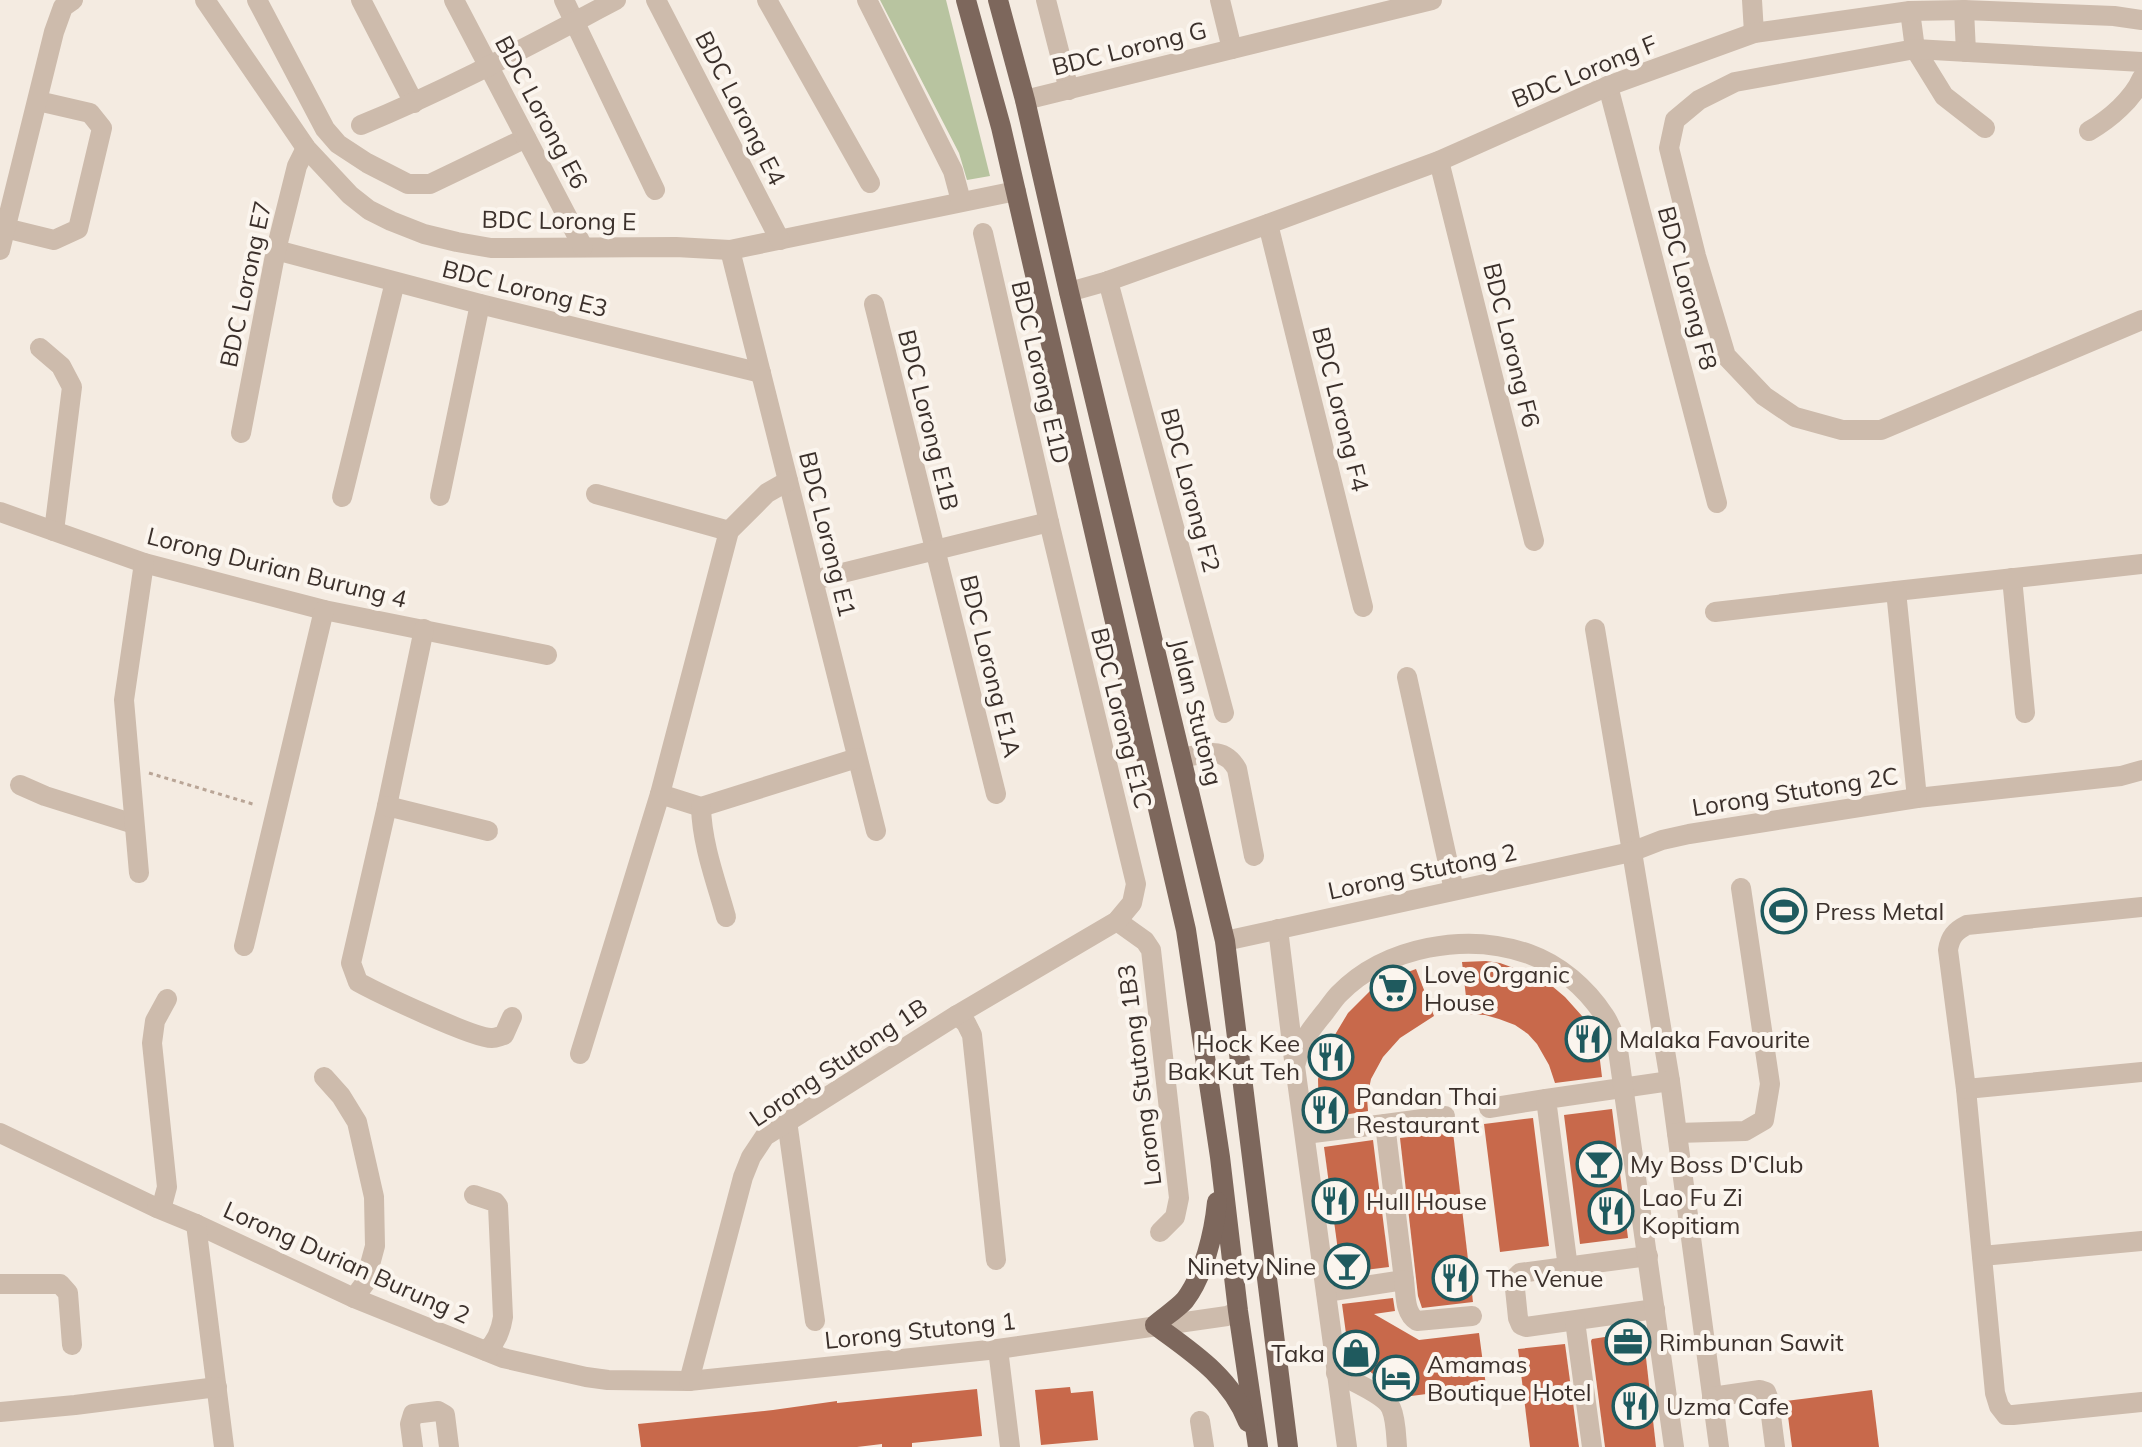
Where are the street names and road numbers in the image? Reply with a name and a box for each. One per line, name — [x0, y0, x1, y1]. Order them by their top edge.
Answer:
street label: BDC Lorong G — [1049, 14, 1209, 82]
street label: BDC Lorong E4 — [689, 26, 793, 190]
street label: BDC Lorong F — [1507, 28, 1661, 114]
street label: BDC Lorong E6 — [489, 30, 595, 194]
street label: BDC Lorong E7 — [213, 198, 277, 370]
street label: BDC Lorong F8 — [1652, 203, 1724, 373]
street label: BDC Lorong E — [481, 204, 637, 236]
street label: BDC Lorong E3 — [439, 253, 611, 323]
street label: BDC Lorong F6 — [1477, 260, 1547, 430]
street label: BDC Lorong E1D — [1005, 277, 1077, 467]
street label: BDC Lorong F4 — [1306, 324, 1376, 494]
street label: BDC Lorong E1B — [892, 326, 966, 514]
street label: BDC Lorong F2 — [1155, 405, 1227, 575]
street label: BDC Lorong E1 — [793, 448, 863, 620]
street label: Lorong Durian Burung 4 — [144, 520, 410, 614]
street label: BDC Lorong E1A — [954, 572, 1028, 761]
street label: BDC Lorong E1C — [1085, 624, 1159, 812]
street label: Jalan Stutong — [1164, 635, 1230, 789]
street label: Lorong Stutong 2C — [1690, 760, 1900, 822]
street label: Lorong Stutong 2 — [1325, 836, 1519, 906]
street label: Lorong Stutong 1B3 — [1111, 963, 1167, 1187]
street label: Lorong Stutong 1B — [743, 991, 933, 1133]
street label: Lorong Durian Burung 2 — [219, 1194, 475, 1330]
street label: Lorong Stutong 1 — [823, 1305, 1017, 1355]

